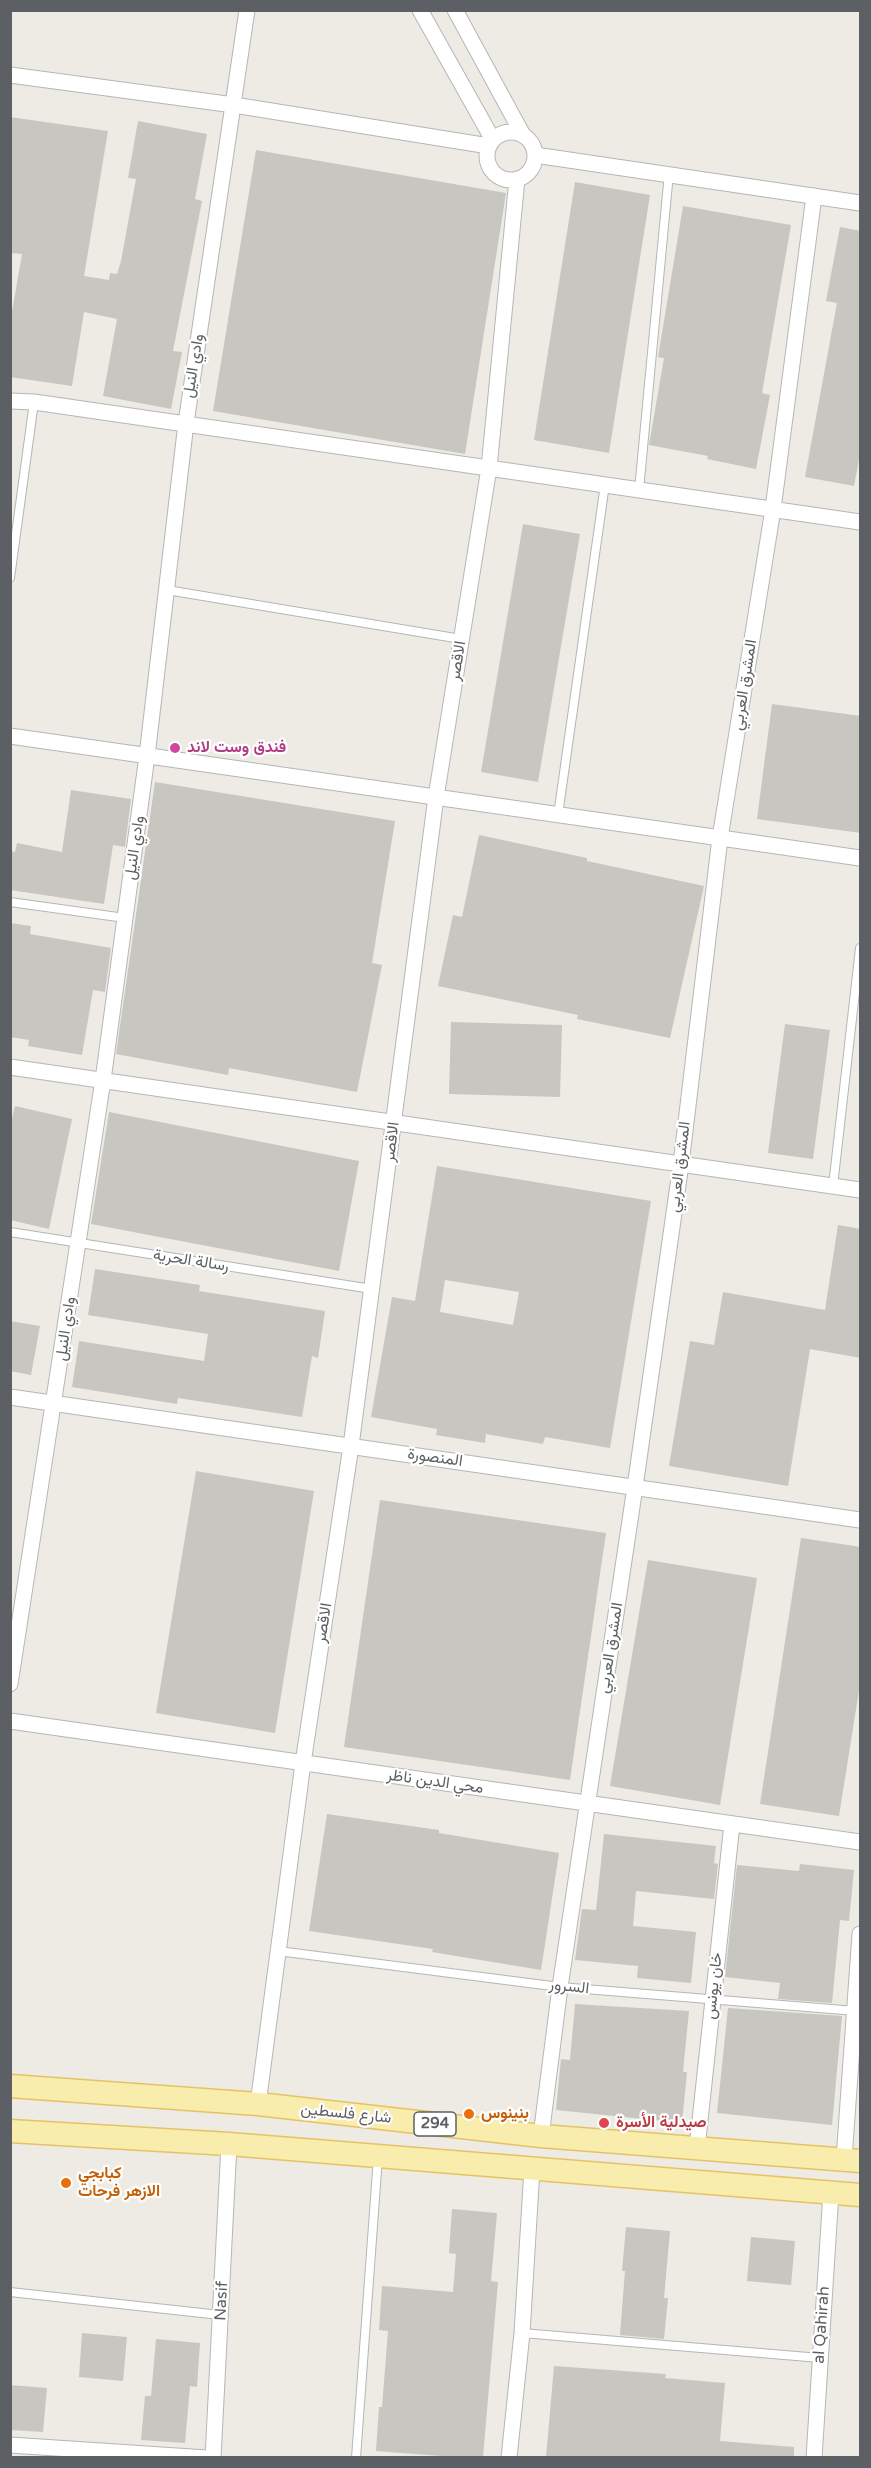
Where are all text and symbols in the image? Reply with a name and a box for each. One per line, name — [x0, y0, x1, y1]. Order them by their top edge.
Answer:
street label: وادي النيل — [179, 333, 209, 399]
street label: المشرق العربي — [728, 638, 762, 732]
street label: الاقصر — [445, 640, 471, 682]
place label: فندق وست لاند — [187, 738, 286, 758]
marker: فندق وست لاند — [168, 741, 182, 755]
street label: وادي النيل — [121, 815, 149, 881]
street label: المشرق العربي — [665, 1120, 695, 1214]
street label: الاقصر — [380, 1121, 404, 1163]
street label: رسالة الحرية — [152, 1246, 230, 1276]
street label: وادي النيل — [52, 1296, 80, 1362]
street label: المنصورة — [406, 1445, 464, 1471]
street label: المشرق العربي — [594, 1601, 628, 1695]
street label: الاقصر — [311, 1602, 337, 1644]
street label: محي الدين ناظر — [385, 1766, 485, 1798]
street label: خان يونس — [701, 1952, 727, 2020]
street label: السرور — [548, 1975, 590, 1999]
street label: شارع فلسطين — [300, 2100, 392, 2128]
place label: بنينوس — [481, 2104, 529, 2124]
marker: بنينوس — [462, 2107, 476, 2121]
road number: 294 — [414, 2112, 456, 2136]
place label: صيدلية الأسرة — [616, 2113, 707, 2133]
marker: صيدلية الأسرة — [597, 2116, 611, 2130]
place label: كبابجي الازهر فرحات — [78, 2164, 160, 2202]
marker: كبابجي الازهر فرحات — [59, 2176, 73, 2190]
street label: Nasif — [211, 2281, 233, 2321]
street label: al Qahirah — [810, 2286, 834, 2364]

